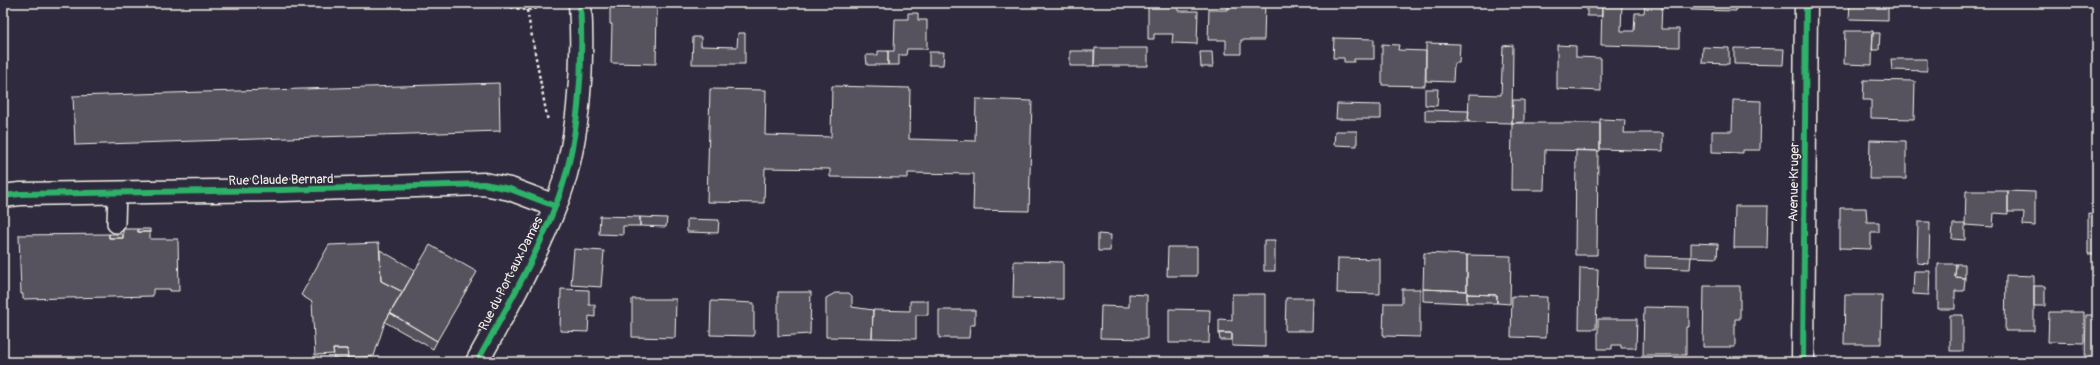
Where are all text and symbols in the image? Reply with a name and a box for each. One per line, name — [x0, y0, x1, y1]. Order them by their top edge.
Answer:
street label: Avenue Kruger — [1785, 142, 1803, 222]
street label: Rue Claude Bernard — [228, 171, 334, 189]
street label: Rue du Port aux Dames — [475, 214, 547, 333]

